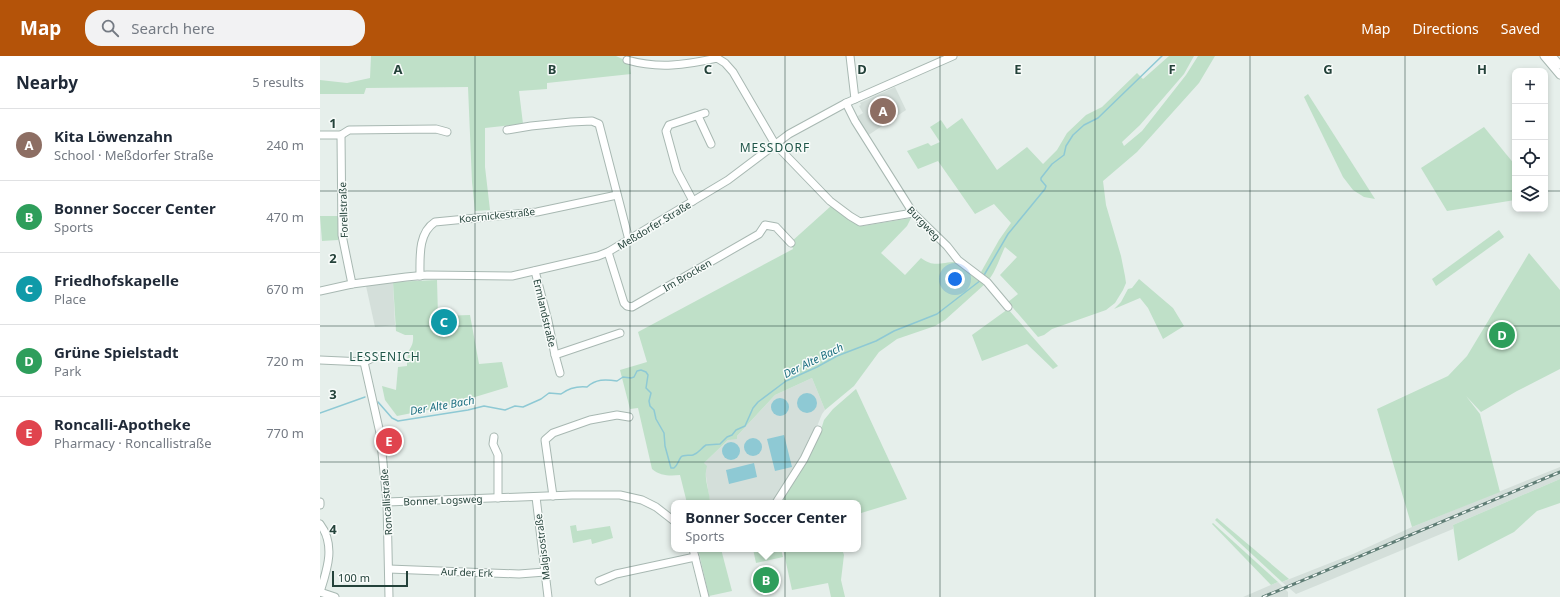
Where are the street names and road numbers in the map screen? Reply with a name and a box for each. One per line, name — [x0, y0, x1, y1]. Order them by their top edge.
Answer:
street label: Forellstraße — [335, 181, 351, 238]
street label: Meßdorfer Straße — [615, 197, 694, 253]
street label: Burgweg — [904, 203, 944, 243]
street label: Koernickestraße — [458, 204, 536, 226]
street label: Im Brocken — [660, 255, 714, 295]
street label: Ermlandstraße — [530, 278, 560, 349]
street label: Roncallistraße — [377, 468, 395, 536]
street label: Bonner Logsweg — [403, 492, 483, 508]
street label: Malgisostraße — [531, 513, 553, 581]
street label: Auf der Erk — [441, 564, 494, 580]

